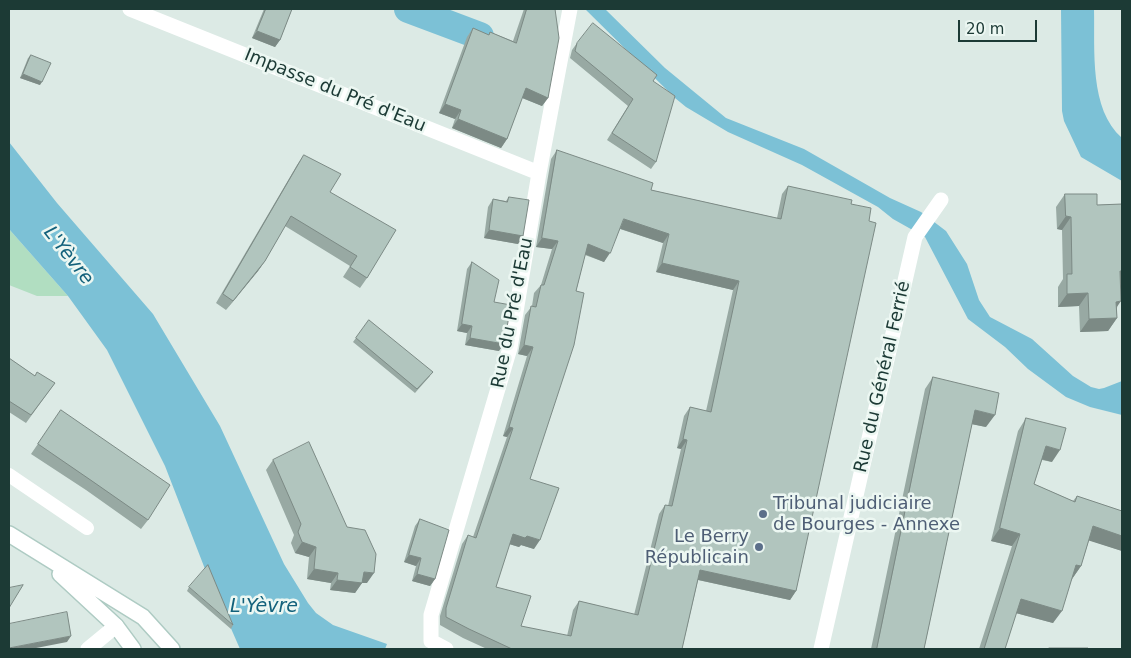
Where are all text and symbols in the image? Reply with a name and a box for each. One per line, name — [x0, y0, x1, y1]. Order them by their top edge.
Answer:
scale bar — [961, 10, 1040, 42]
text: 20 m — [966, 20, 1004, 38]
street label: Impasse du Pré d'Eau — [241, 45, 429, 137]
water label: L'Yèvre — [38, 222, 98, 290]
street label: Rue du Pré d'Eau — [488, 236, 538, 390]
street label: Rue du Général Ferrié — [850, 279, 916, 475]
place label: Tribunal judiciaire de Bourges - Annexe — [773, 493, 960, 536]
marker: Tribunal judiciaire de Bourges - Annexe — [757, 508, 769, 520]
place label: Le Berry Républicain — [645, 526, 749, 568]
marker: Le Berry Républicain — [753, 541, 765, 553]
water label: L'Yèvre — [230, 596, 298, 618]

